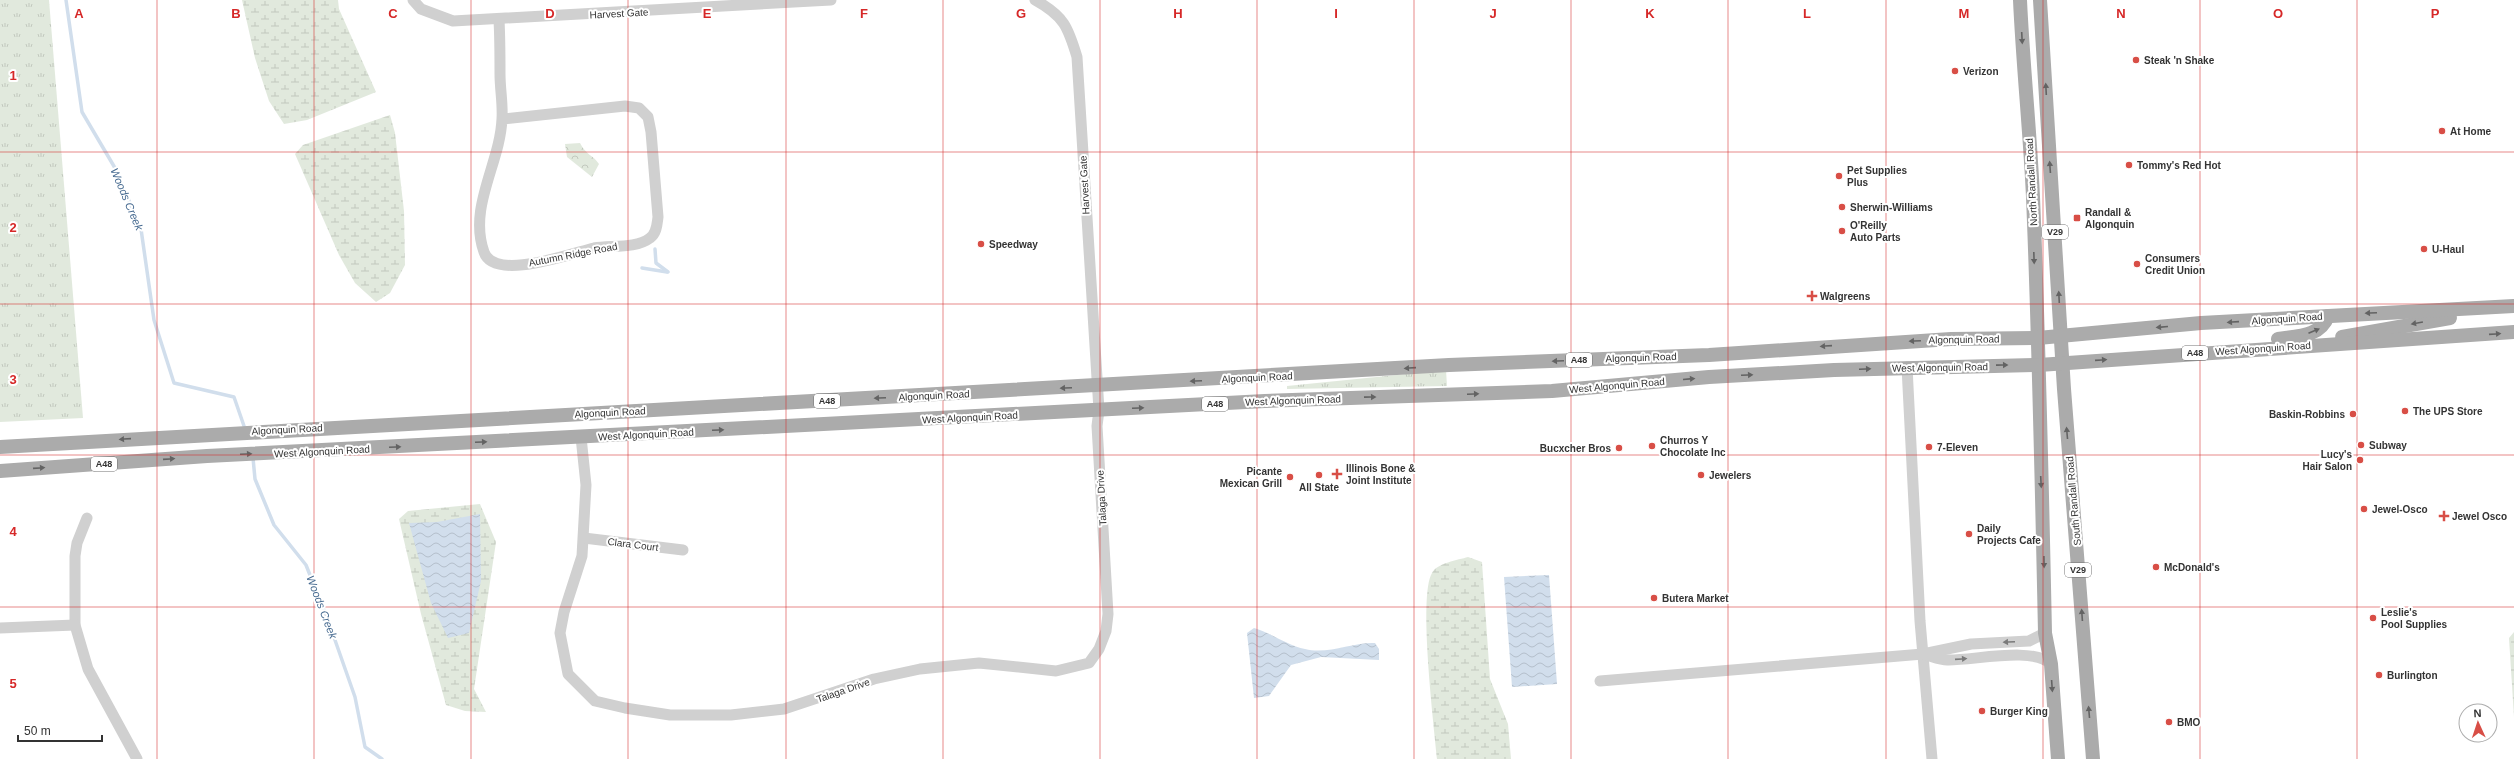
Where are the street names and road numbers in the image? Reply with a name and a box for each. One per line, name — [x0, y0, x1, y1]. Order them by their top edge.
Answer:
street label: Harvest Gate — [589, 6, 649, 21]
street label: North Randall Road — [2024, 138, 2039, 226]
street label: Harvest Gate — [1077, 155, 1092, 215]
road number: V29 — [2042, 225, 2068, 239]
street label: Autumn Ridge Road — [528, 240, 618, 268]
street label: Algonquin Road — [2251, 311, 2323, 326]
street label: Algonquin Road — [1928, 333, 2000, 346]
street label: West Algonquin Road — [2215, 340, 2311, 357]
road number: A48 — [2182, 346, 2208, 360]
street label: Algonquin Road — [1605, 351, 1677, 364]
road number: A48 — [1566, 353, 1592, 367]
street label: West Algonquin Road — [1892, 361, 1988, 374]
street label: Algonquin Road — [1221, 370, 1293, 385]
street label: West Algonquin Road — [1569, 376, 1665, 395]
street label: Algonquin Road — [898, 388, 970, 403]
street label: West Algonquin Road — [1245, 393, 1341, 408]
road number: A48 — [814, 394, 840, 408]
road number: A48 — [1202, 397, 1228, 411]
street label: Algonquin Road — [574, 405, 646, 420]
street label: West Algonquin Road — [922, 409, 1018, 426]
street label: Algonquin Road — [251, 422, 323, 437]
street label: West Algonquin Road — [598, 426, 694, 443]
street label: West Algonquin Road — [274, 443, 370, 460]
street label: South Randall Road — [2064, 456, 2083, 546]
road number: A48 — [91, 457, 117, 471]
street label: Talaga Drive — [1095, 470, 1108, 526]
street label: Clara Court — [607, 536, 659, 553]
road number: V29 — [2065, 563, 2091, 577]
street label: Talaga Drive — [815, 676, 872, 705]

